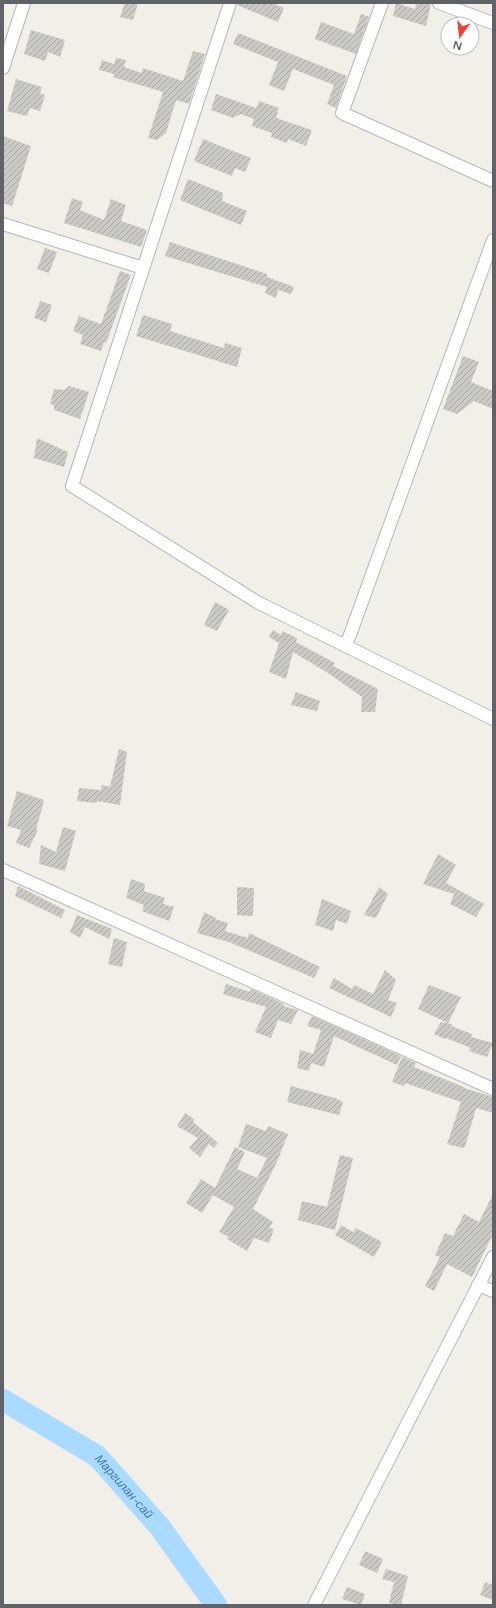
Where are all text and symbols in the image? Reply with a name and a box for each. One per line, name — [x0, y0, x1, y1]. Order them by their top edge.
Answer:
north arrow — [440, 16, 480, 56]
text: N — [452, 38, 463, 53]
water label: Маргилан-сай — [92, 1452, 156, 1521]

